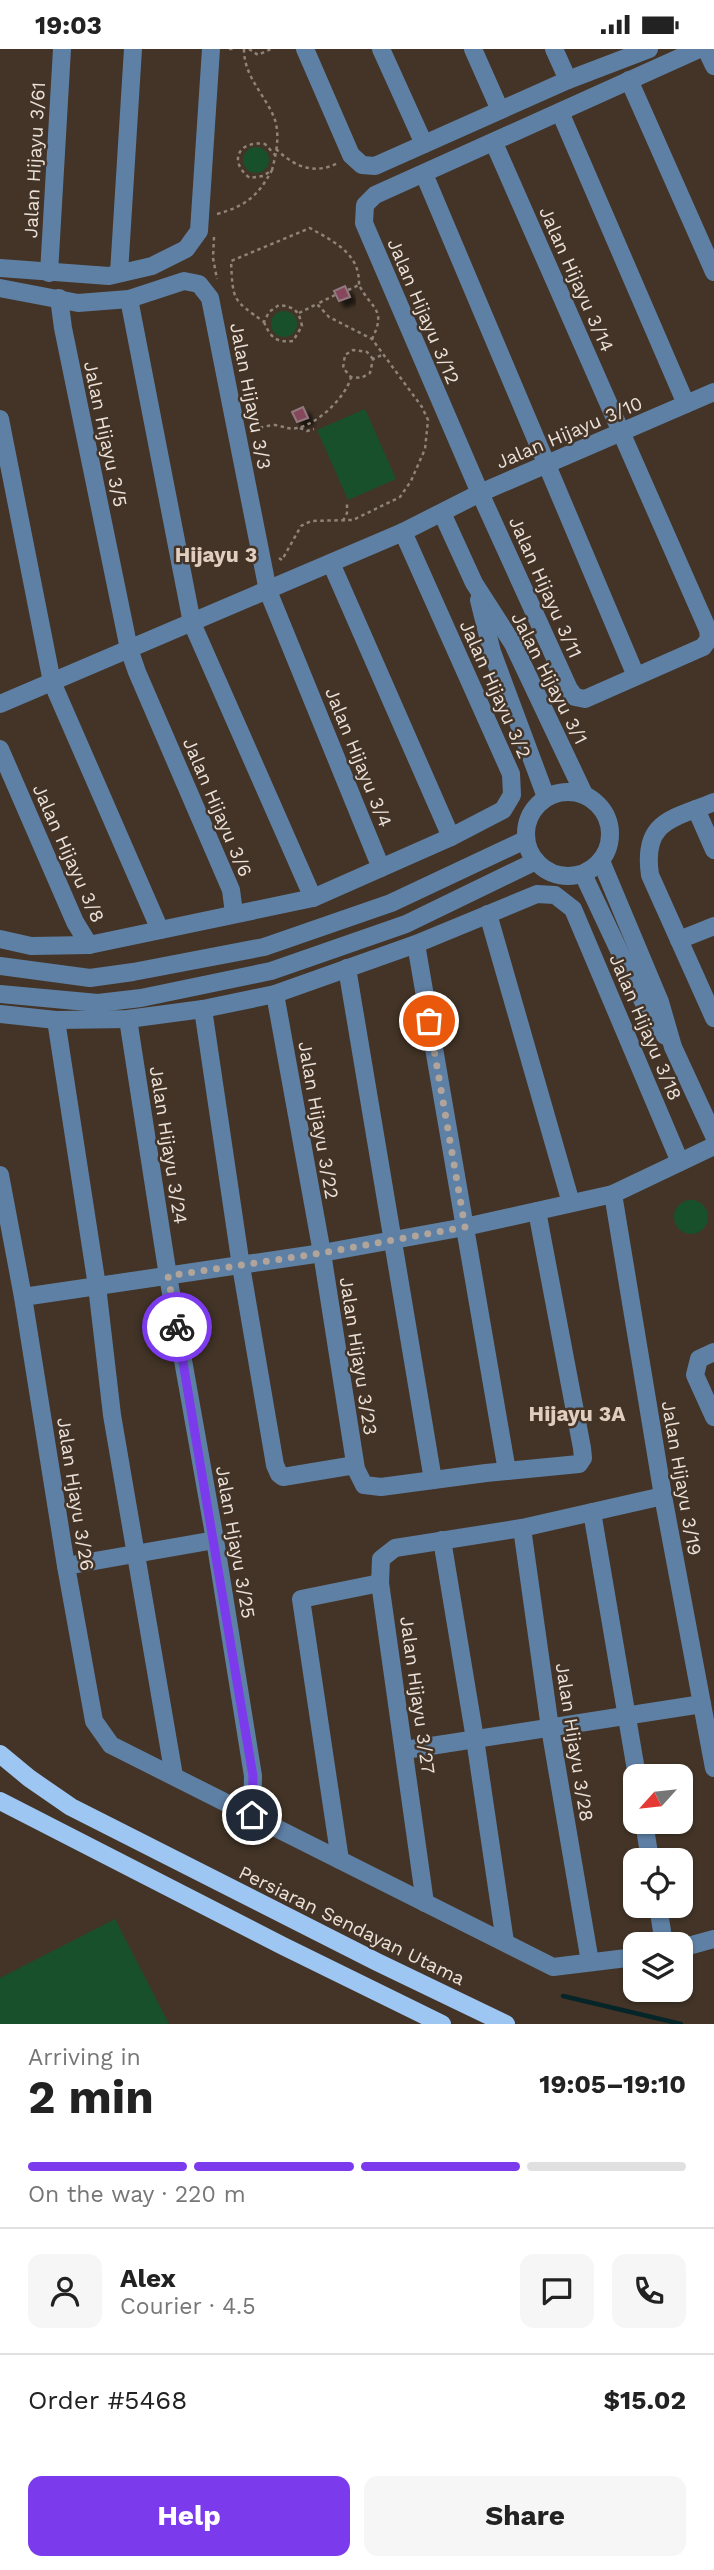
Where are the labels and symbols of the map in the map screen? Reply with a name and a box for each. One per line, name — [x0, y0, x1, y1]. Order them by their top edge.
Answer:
street label: Jalan Hijayu 3/61 — [19, 81, 50, 239]
street label: Jalan Hijayu 3/14 — [534, 203, 619, 355]
street label: Jalan Hijayu 3/12 — [382, 235, 465, 388]
street label: Jalan Hijayu 3/3 — [225, 321, 276, 471]
street label: Jalan Hijayu 3/5 — [79, 359, 132, 509]
street label: Jalan Hijayu 3/10 — [493, 391, 646, 474]
street label: Jalan Hijayu 3/11 — [504, 513, 587, 662]
district label: Hijayu 3 — [175, 542, 257, 567]
street label: Jalan Hijayu 3/1 — [506, 608, 593, 748]
street label: Jalan Hijayu 3/2 — [455, 617, 536, 762]
street label: Jalan Hijayu 3/4 — [320, 684, 397, 830]
street label: Jalan Hijayu 3/6 — [178, 734, 257, 880]
street label: Jalan Hijayu 3/8 — [28, 780, 109, 926]
street label: Jalan Hijayu 3/18 — [604, 951, 687, 1104]
pin — [399, 991, 459, 1051]
street label: Jalan Hijayu 3/22 — [293, 1039, 344, 1201]
street label: Jalan Hijayu 3/24 — [145, 1064, 192, 1226]
street label: Jalan Hijayu 3/23 — [335, 1275, 382, 1437]
courier — [142, 1292, 212, 1362]
street label: Jalan Hijayu 3/19 — [657, 1399, 706, 1557]
district label: Hijayu 3A — [529, 1401, 626, 1426]
street label: Jalan Hjayu 3/26 — [52, 1416, 99, 1573]
street label: Jalan Hjayu 3/25 — [211, 1464, 260, 1620]
street label: Jalan Hijayu 3/27 — [395, 1615, 440, 1775]
street label: Jalan Hijayu 3/28 — [551, 1661, 598, 1823]
north arrow — [623, 1764, 693, 1834]
pin — [222, 1785, 282, 1845]
street label: Persiaran Sendayan Utama — [235, 1861, 469, 1990]

